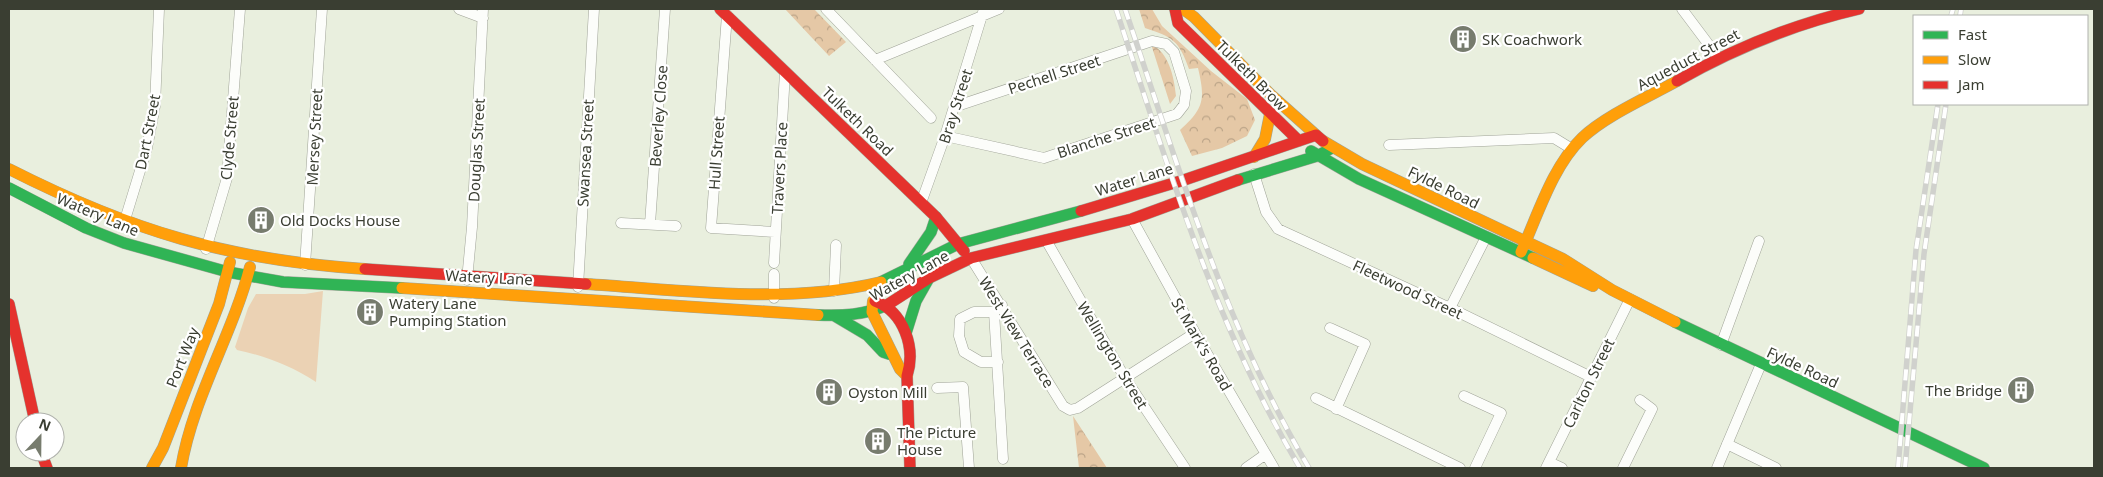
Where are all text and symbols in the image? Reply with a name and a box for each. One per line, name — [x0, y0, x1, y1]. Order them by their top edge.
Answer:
legend — [1913, 15, 2088, 105]
street label: Aqueduct Street — [1633, 23, 1743, 94]
building icon: SK Coachwork — [1448, 24, 1478, 54]
text: Fast — [1958, 24, 1987, 44]
place label: SK Coachwork — [1482, 29, 1582, 49]
street label: Tulketh Brow — [1212, 35, 1292, 115]
street label: Pechell Street — [1005, 49, 1103, 98]
text: Slow — [1958, 49, 1991, 69]
street label: Beverley Close — [644, 65, 672, 167]
street label: Bray Street — [934, 66, 977, 146]
text: Jam — [1956, 74, 1985, 94]
street label: Tulketh Road — [818, 82, 898, 160]
street label: Mersey Street — [301, 87, 327, 186]
street label: Dart Street — [130, 92, 164, 172]
street label: Clyde Street — [215, 94, 243, 181]
street label: Douglas Street — [463, 97, 489, 202]
street label: Swansea Street — [572, 98, 598, 207]
street label: Blanche Street — [1054, 112, 1158, 162]
street label: Hull Street — [703, 115, 729, 191]
street label: Travers Place — [767, 121, 791, 215]
street label: Water Lane — [1093, 158, 1175, 200]
street label: Fylde Road — [1405, 161, 1483, 213]
street label: Watery Lane — [54, 188, 142, 240]
building icon: Old Docks House — [246, 205, 276, 235]
place label: Old Docks House — [280, 210, 400, 230]
street label: Watery Lane — [866, 245, 952, 305]
street label: Fleetwood Street — [1350, 255, 1467, 323]
street label: Watery Lane — [445, 265, 533, 289]
street label: West View Terrace — [975, 273, 1059, 391]
place label: Watery Lane Pumping Station — [389, 293, 507, 330]
street label: St Mark's Road — [1167, 294, 1237, 394]
building icon: Watery Lane Pumping Station — [355, 297, 385, 327]
street label: Wellington Street — [1073, 298, 1153, 413]
street label: Port Way — [161, 324, 203, 390]
street label: Carlton Street — [1558, 334, 1619, 431]
street label: Fylde Road — [1764, 342, 1842, 392]
building icon: The Bridge — [2006, 375, 2036, 405]
building icon: Oyston Mill — [814, 377, 844, 407]
place label: The Bridge — [1925, 380, 2002, 400]
place label: Oyston Mill — [848, 382, 927, 402]
north arrow — [15, 412, 65, 462]
text: N — [36, 414, 54, 435]
place label: The Picture House — [897, 422, 976, 459]
building icon: The Picture House — [863, 426, 893, 456]

